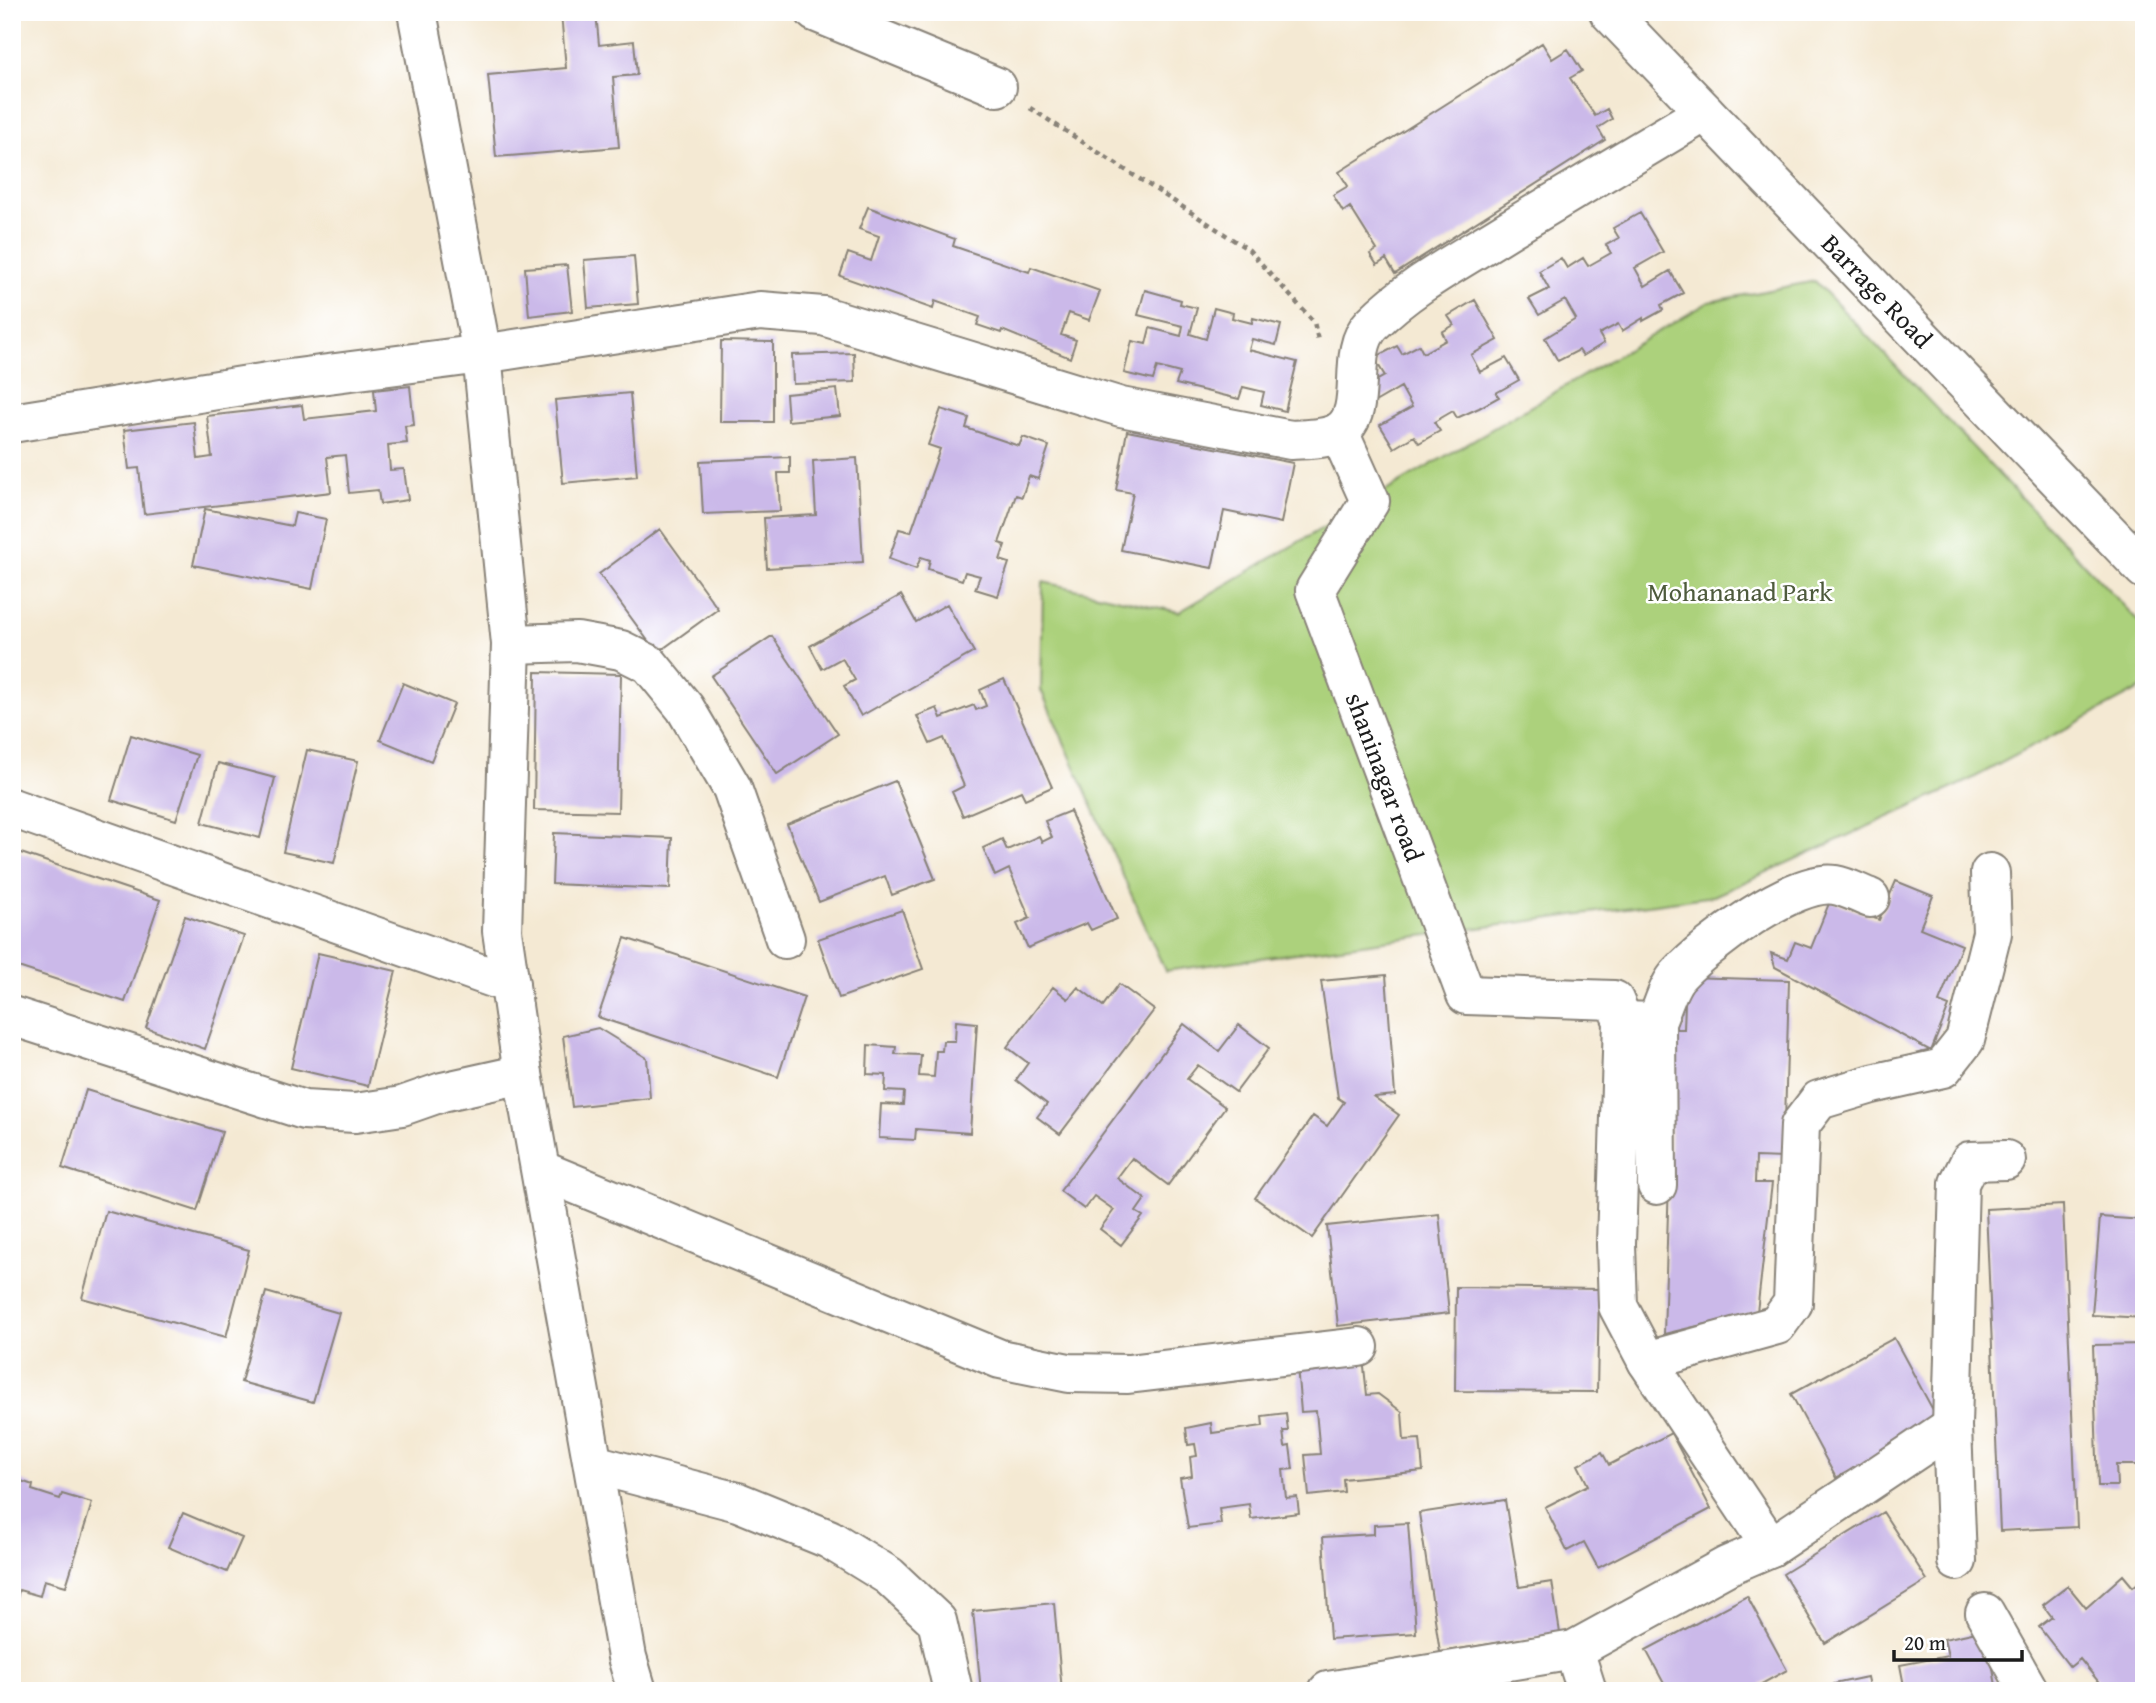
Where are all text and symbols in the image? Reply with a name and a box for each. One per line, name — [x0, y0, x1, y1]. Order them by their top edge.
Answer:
street label: Barrage Road — [1813, 225, 1942, 357]
park label: Mohananad Park — [1647, 572, 1833, 611]
street label: shaninagar road — [1336, 687, 1435, 867]
scale bar — [1894, 1619, 2021, 1663]
text: 20 m — [1904, 1627, 1946, 1658]

